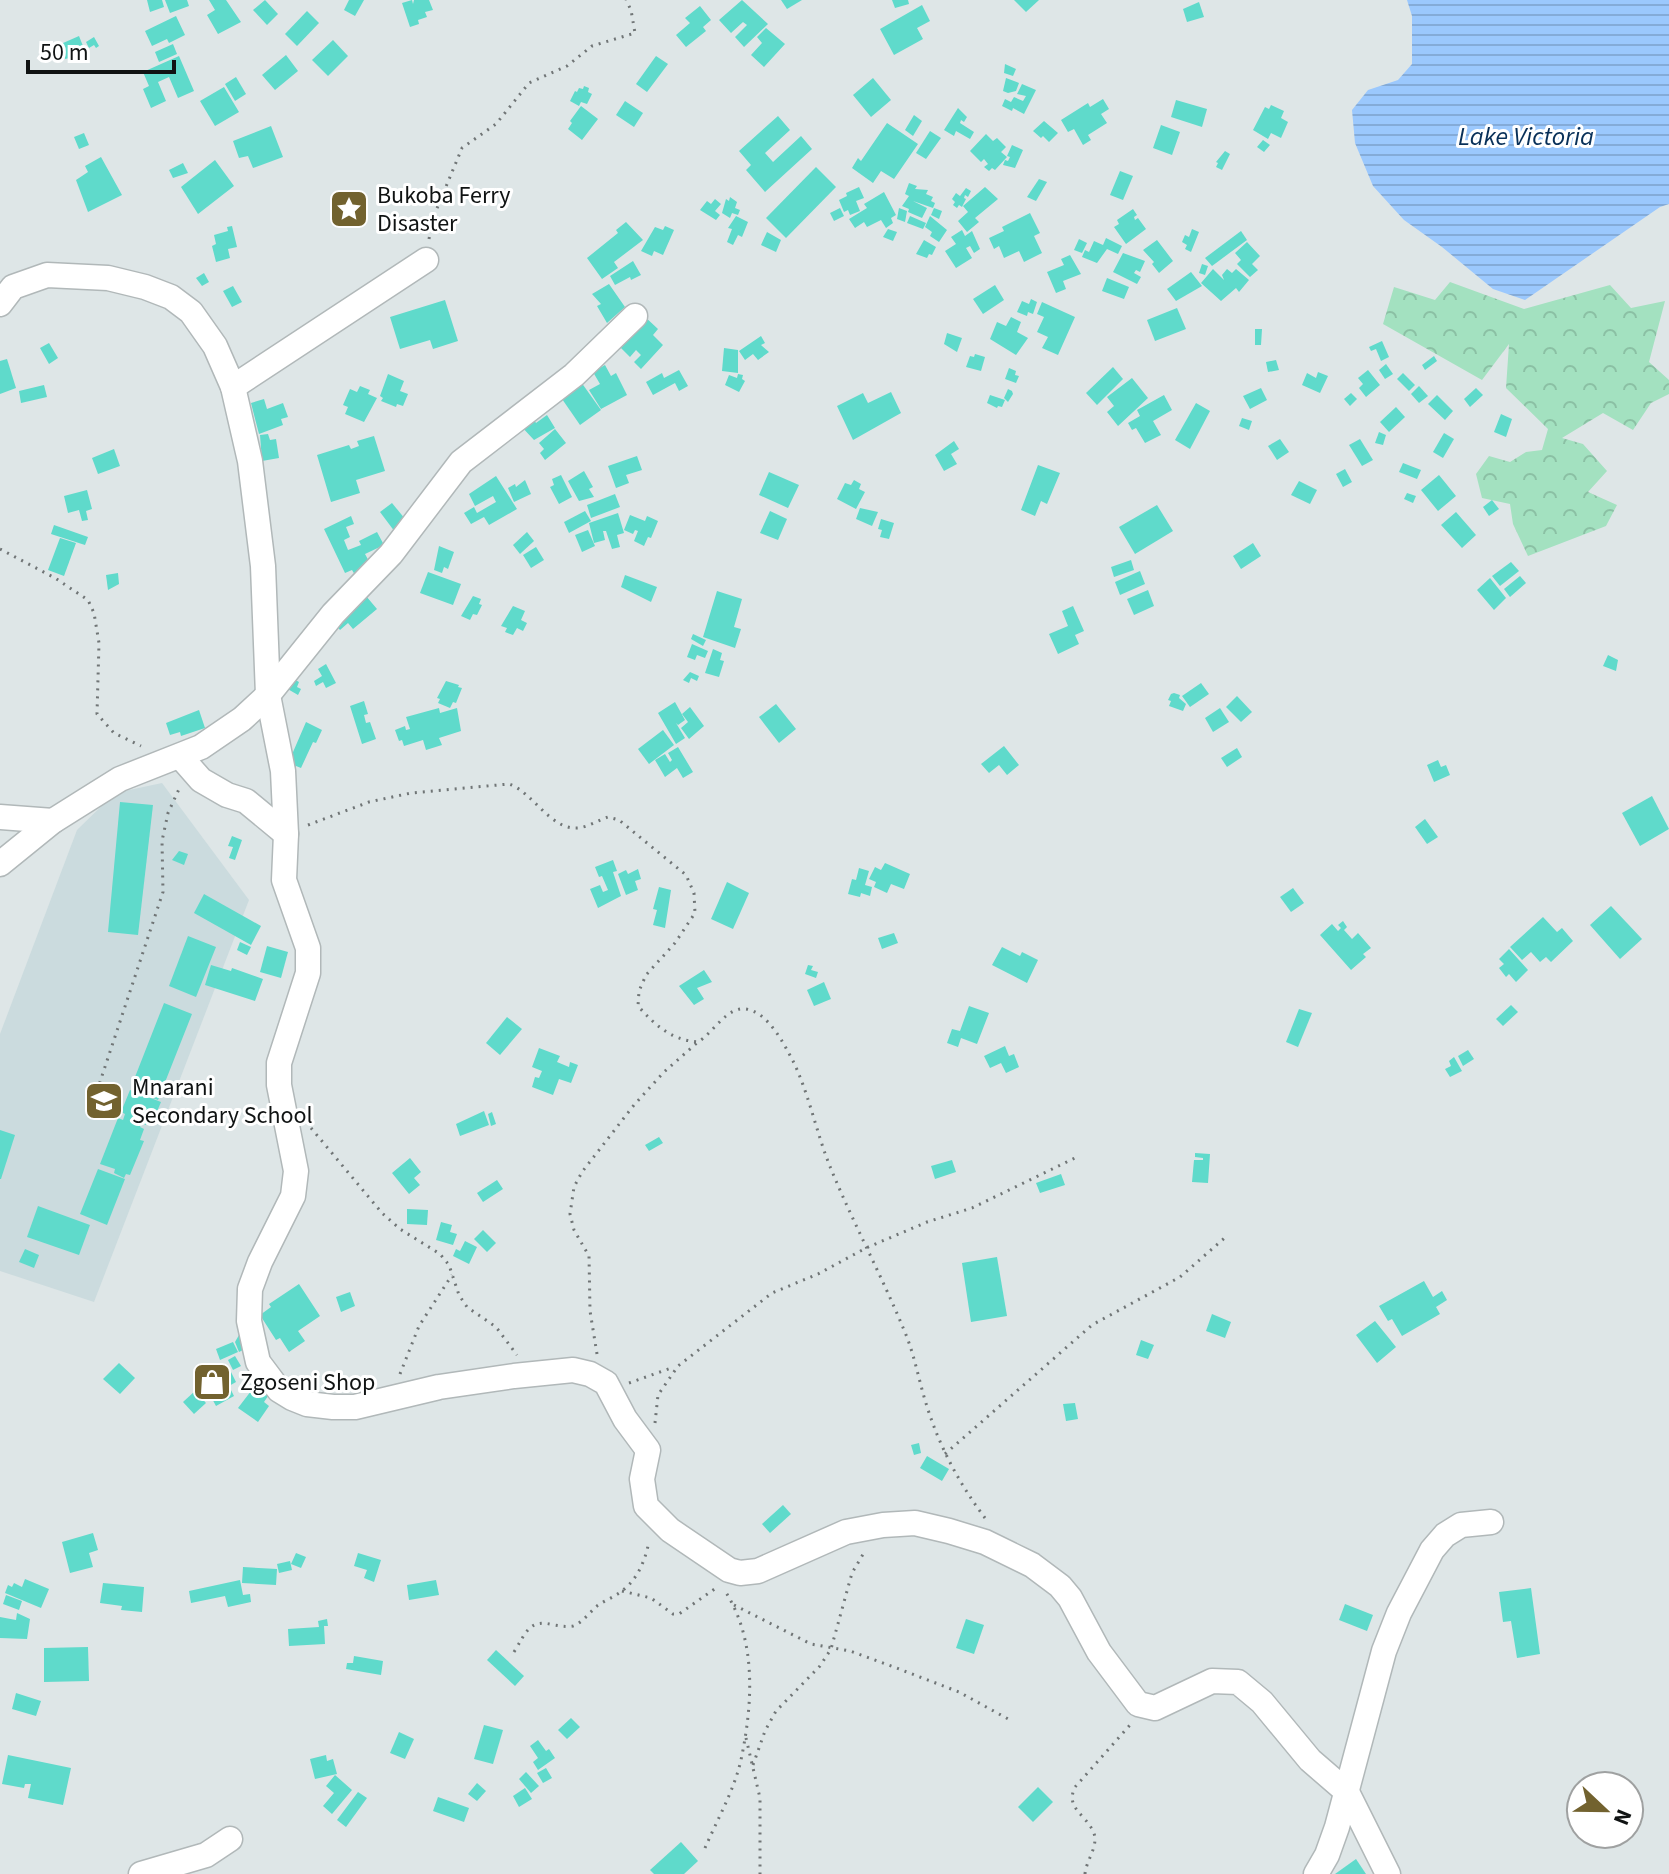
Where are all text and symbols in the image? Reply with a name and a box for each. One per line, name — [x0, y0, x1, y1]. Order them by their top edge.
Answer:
scale bar — [28, 24, 174, 74]
text: 50 m — [40, 35, 89, 70]
water label: Lake Victoria — [1458, 118, 1594, 155]
place label: Bukoba Ferry Disaster — [377, 178, 510, 241]
place icon: Bukoba Ferry Disaster — [328, 188, 370, 230]
place label: Mnarani Secondary School — [132, 1070, 313, 1133]
school or university icon: Mnarani Secondary School — [83, 1080, 125, 1122]
shop icon: Zgoseni Shop — [191, 1361, 233, 1403]
place label: Zgoseni Shop — [240, 1365, 375, 1400]
north arrow — [1565, 1770, 1645, 1850]
text: N — [1605, 1804, 1640, 1830]

